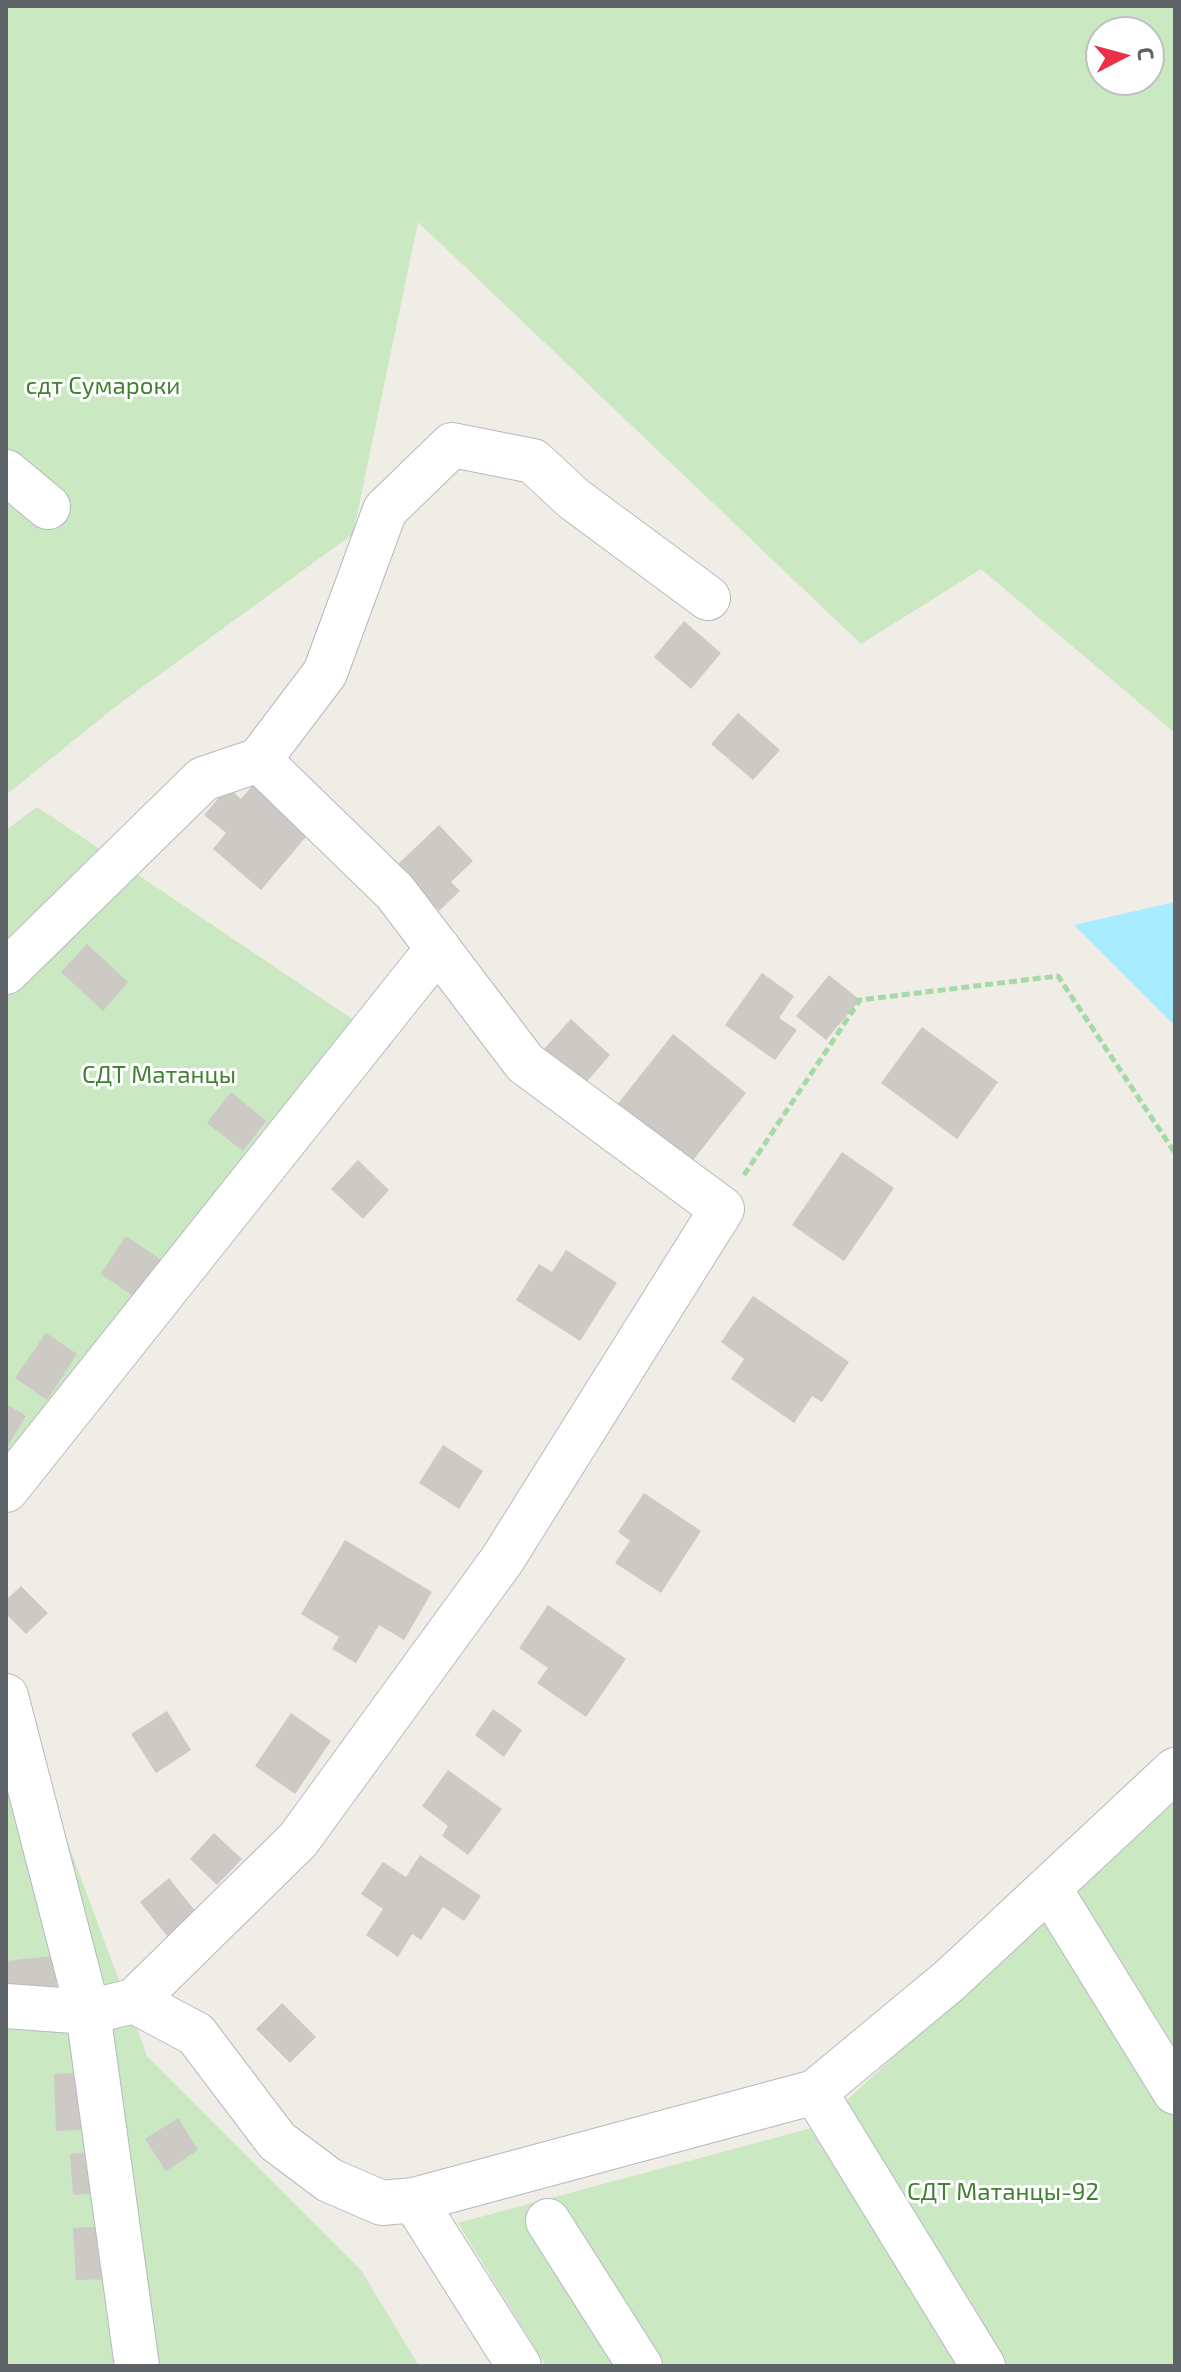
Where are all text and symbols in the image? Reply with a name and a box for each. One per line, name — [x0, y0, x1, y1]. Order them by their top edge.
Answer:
north arrow — [1085, 16, 1165, 96]
text: С — [1133, 46, 1160, 61]
park label: сдт Сумароки — [26, 372, 180, 400]
park label: СДТ Матанцы — [82, 1061, 236, 1089]
park label: СДТ Матанцы-92 — [907, 2178, 1099, 2206]

